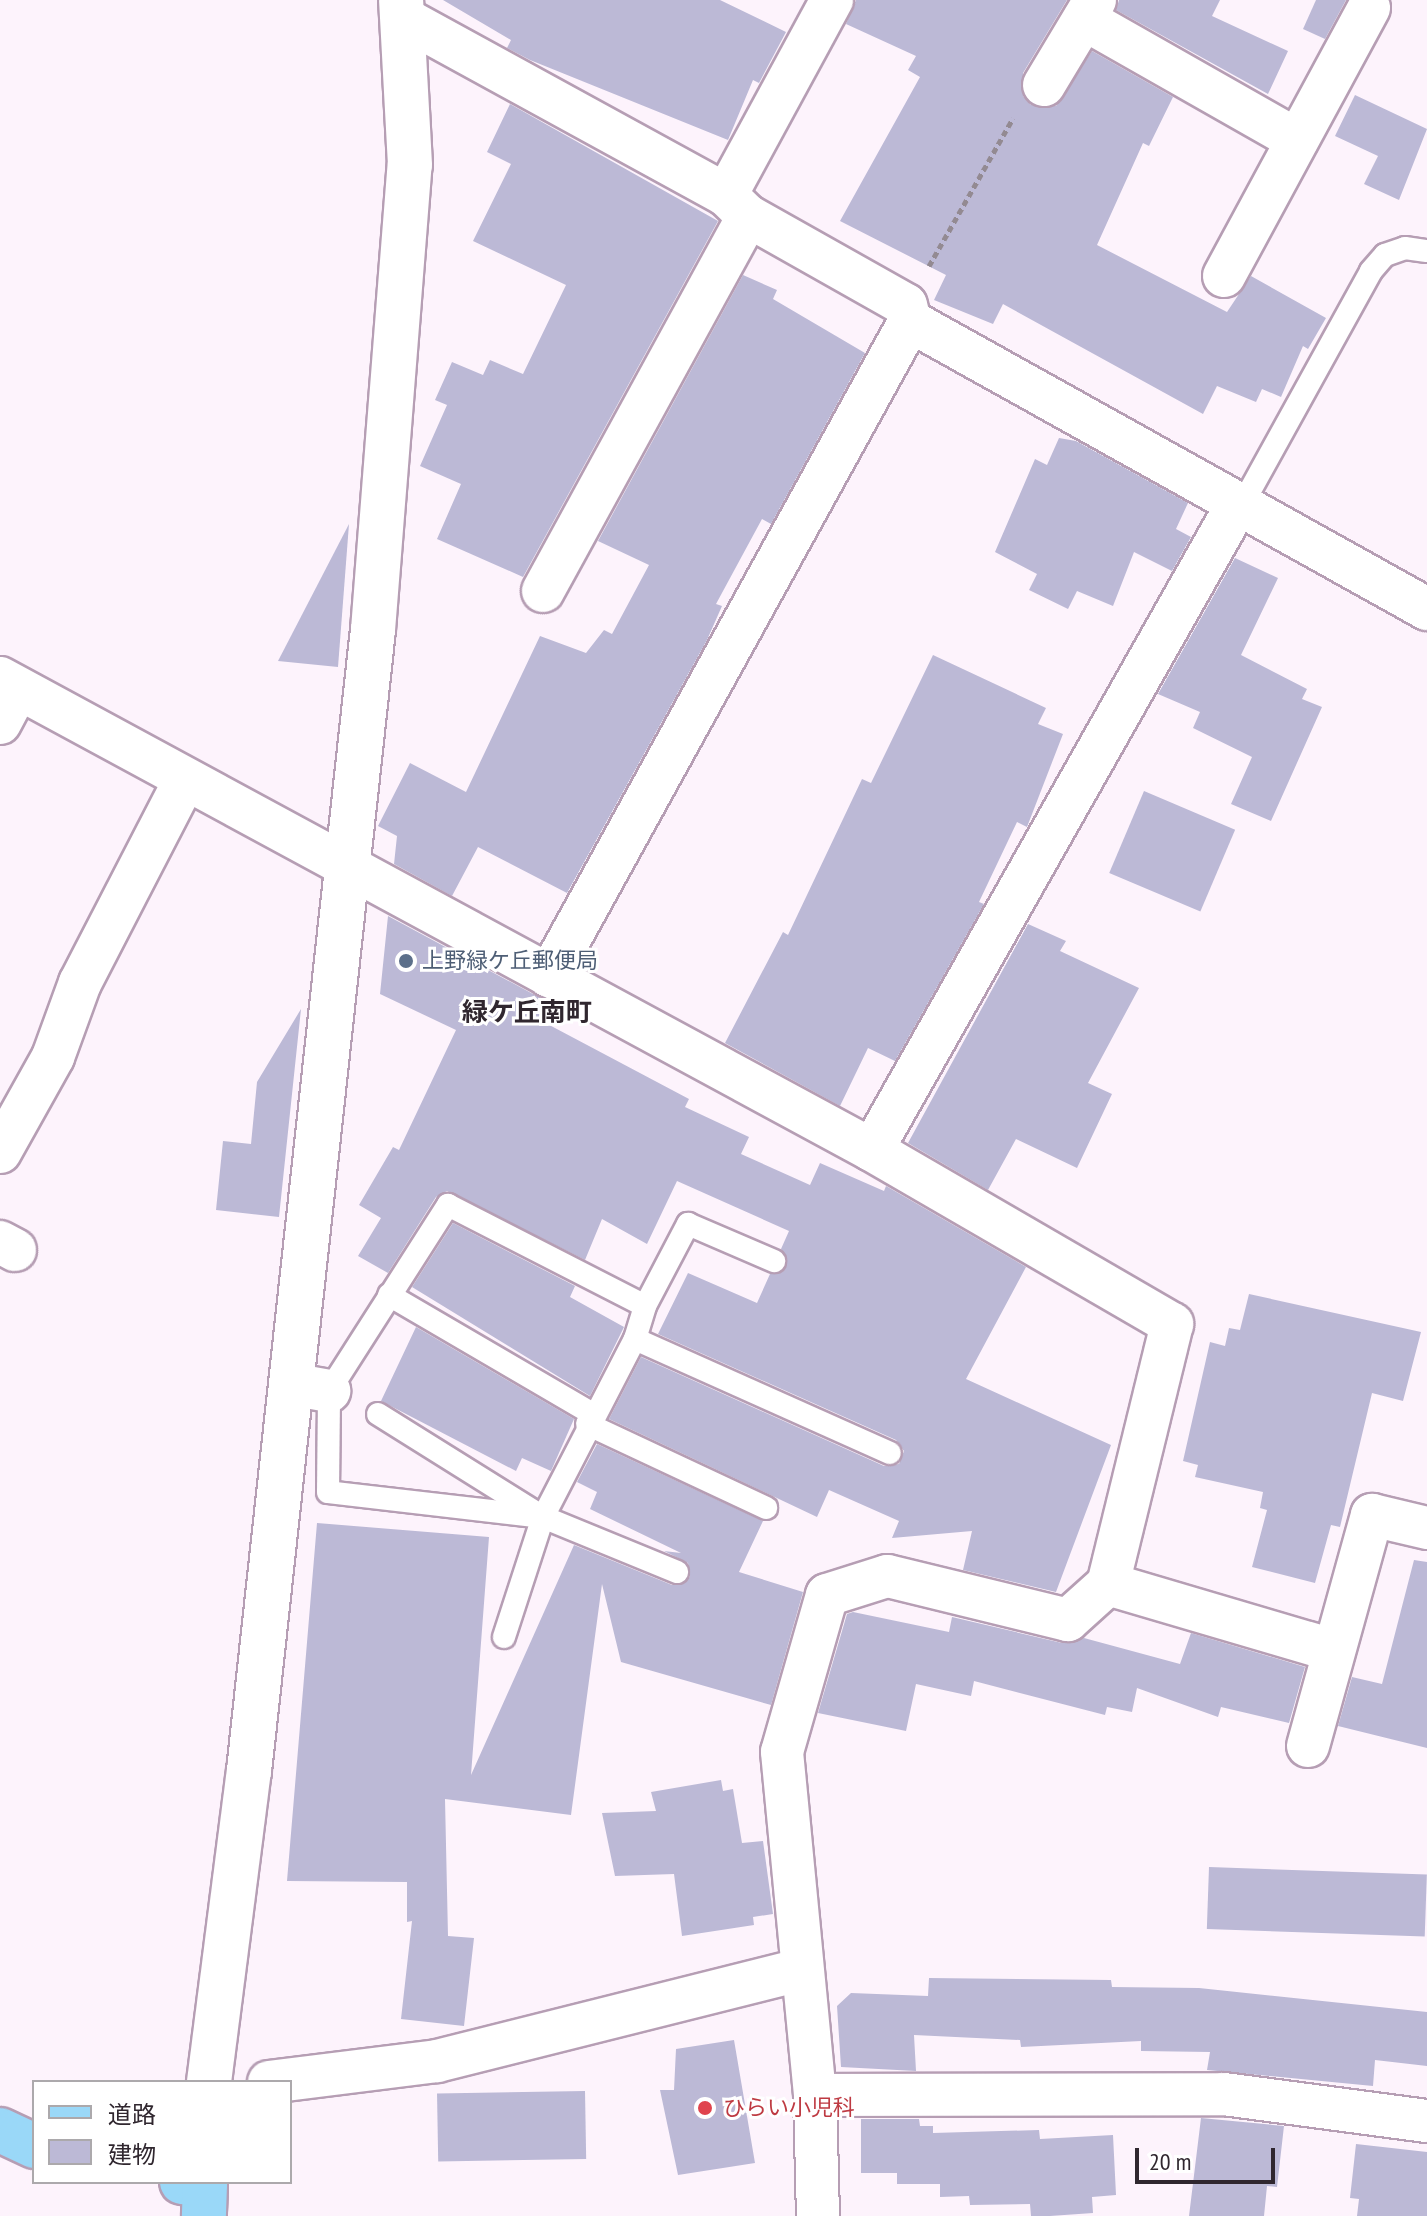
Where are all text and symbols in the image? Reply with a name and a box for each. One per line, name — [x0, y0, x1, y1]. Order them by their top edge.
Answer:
place label: 上野緑ケ丘郵便局 — [422, 948, 598, 974]
marker: 上野緑ケ丘郵便局 — [397, 952, 415, 970]
district label: 緑ケ丘南町 — [462, 996, 592, 1028]
legend — [32, 2080, 292, 2184]
place label: ひらい小児科 — [723, 2095, 855, 2121]
marker: ひらい小児科 — [694, 2097, 716, 2119]
text: 道路 — [108, 2099, 156, 2130]
scale bar — [1139, 2132, 1279, 2182]
text: 建物 — [108, 2139, 156, 2170]
text: 20 m — [1149, 2146, 1191, 2177]

